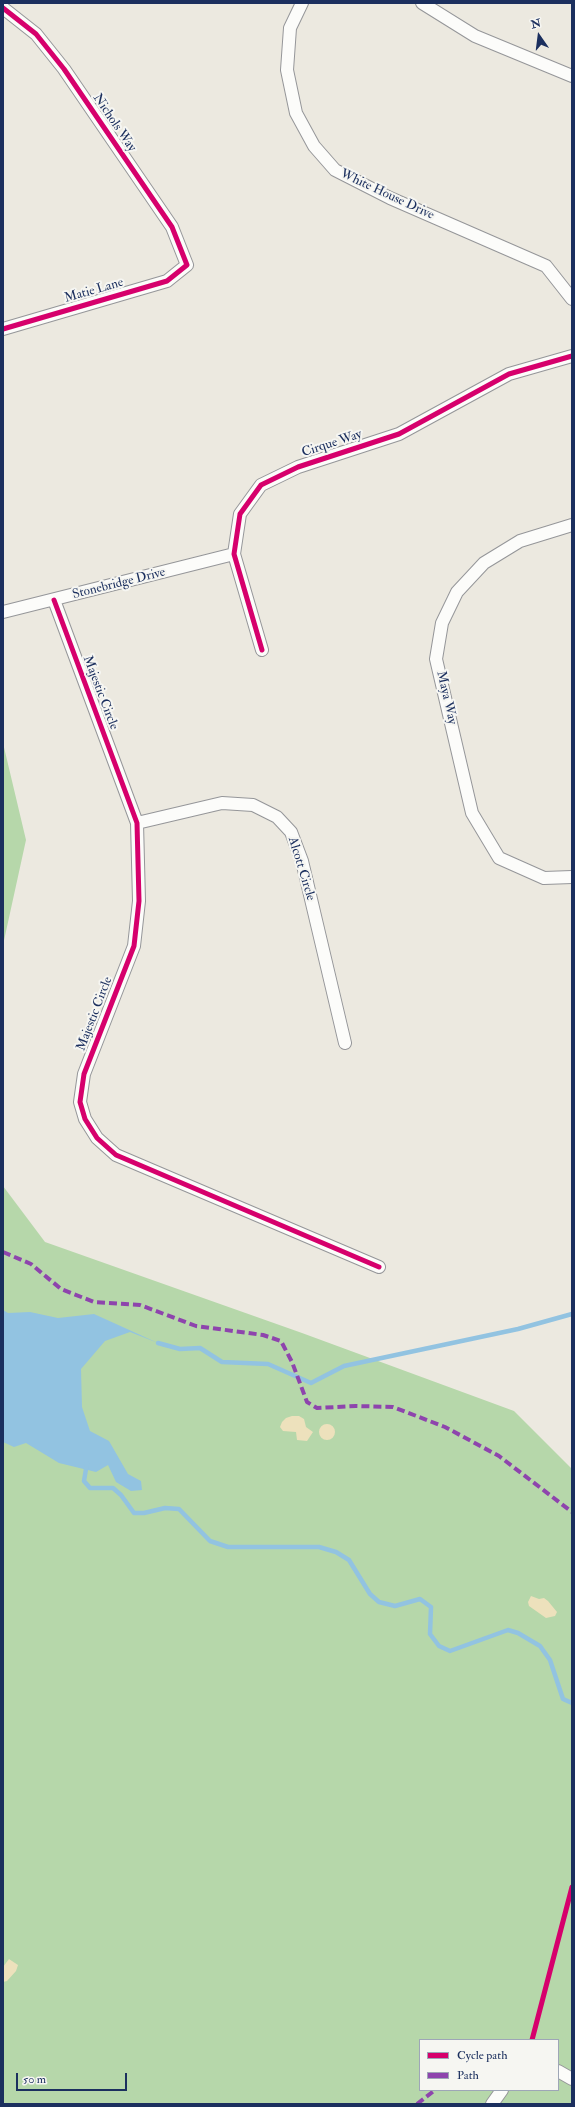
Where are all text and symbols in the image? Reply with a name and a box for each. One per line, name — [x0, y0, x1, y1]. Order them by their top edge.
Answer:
north arrow — [519, 16, 559, 56]
text: N — [530, 16, 542, 31]
street label: Nichols Way — [89, 91, 139, 155]
street label: White House Drive — [338, 166, 436, 224]
street label: Matie Lane — [63, 275, 125, 307]
street label: Cirque Way — [300, 427, 364, 461]
street label: Stonebridge Drive — [71, 565, 167, 603]
street label: Majestic Circle — [79, 654, 121, 732]
street label: Maya Way — [432, 670, 460, 726]
street label: Alcott Circle — [284, 835, 318, 903]
street label: Majestic Circle — [74, 975, 116, 1053]
legend — [419, 2039, 559, 2091]
text: Cycle path — [457, 2048, 507, 2063]
scale bar — [18, 2065, 129, 2091]
text: Path — [457, 2068, 479, 2083]
text: 50 m — [23, 2072, 46, 2087]

